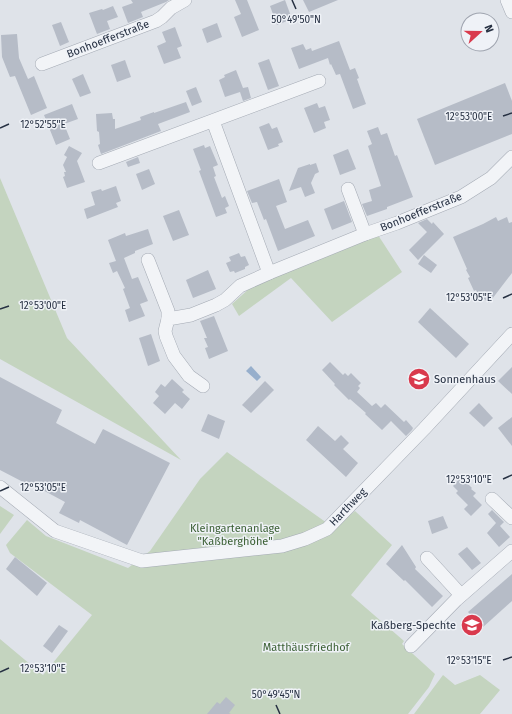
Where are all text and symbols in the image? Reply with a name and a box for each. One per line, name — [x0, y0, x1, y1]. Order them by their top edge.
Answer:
north arrow — [460, 12, 500, 52]
text: 50°49'50"N — [271, 14, 321, 26]
street label: Bonhoefferstraße — [65, 17, 151, 61]
text: N — [481, 23, 496, 34]
text: 12°53'00"E — [446, 111, 492, 123]
text: 12°52'55"E — [20, 119, 66, 131]
street label: Bonhoefferstraße — [378, 190, 464, 234]
text: 12°53'05"E — [446, 292, 492, 304]
text: 12°53'00"E — [20, 300, 66, 312]
school or university icon: Sonnenhaus — [406, 366, 432, 392]
place label: Sonnenhaus — [434, 373, 496, 386]
text: 12°53'10"E — [446, 474, 492, 486]
text: 12°53'05"E — [20, 482, 66, 494]
street label: Harthweg — [327, 485, 369, 529]
park label: Kleingartenanlage "Kaßberghöhe" — [190, 522, 280, 548]
school or university icon: Kaßberg-Spechte — [459, 612, 485, 638]
place label: Kaßberg-Spechte — [371, 619, 456, 632]
park label: Matthäusfriedhof — [263, 641, 351, 654]
text: 12°53'15"E — [446, 655, 492, 667]
text: 12°53'10"E — [20, 663, 66, 675]
text: 50°49'45"N — [252, 689, 300, 701]

